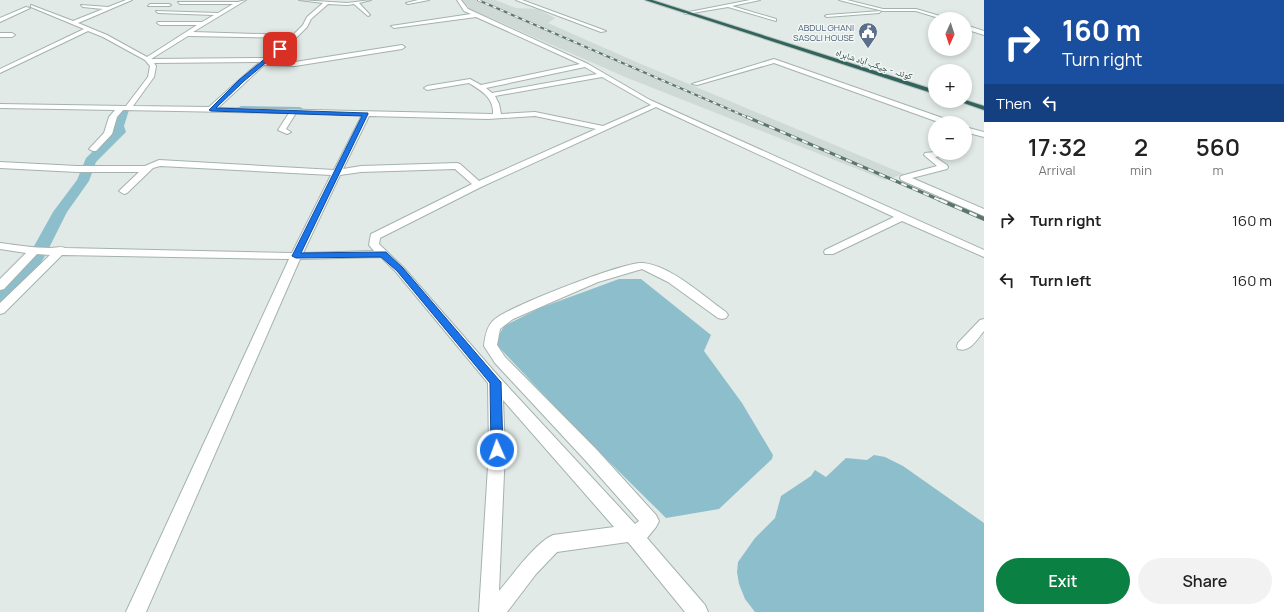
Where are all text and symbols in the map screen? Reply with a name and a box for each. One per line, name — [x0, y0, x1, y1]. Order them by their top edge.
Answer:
text: 160 m — [1062, 11, 1141, 49]
north arrow — [928, 12, 972, 56]
map controls — [928, 12, 972, 160]
icon: right — [996, 16, 1048, 68]
place label: ABDUL GHANI SASOLI HOUSE — [793, 21, 854, 44]
public building icon: ABDUL GHANI SASOLI HOUSE — [857, 21, 879, 49]
pin — [263, 32, 297, 66]
icon: arrive — [269, 38, 291, 60]
street label: کوئٹہ - جیکب آباد شاہراہ — [834, 45, 914, 83]
text: Turn right — [1062, 47, 1143, 71]
button: + — [928, 64, 972, 108]
icon: left — [1039, 92, 1061, 114]
text: Then — [996, 93, 1031, 114]
button: − — [928, 116, 972, 160]
text: 17:32 — [1028, 130, 1086, 163]
text: 2 — [1134, 130, 1148, 163]
text: 560 — [1196, 130, 1240, 163]
text: Arrival — [1038, 161, 1076, 179]
text: min — [1130, 161, 1152, 179]
text: m — [1212, 161, 1223, 179]
icon: right — [996, 209, 1018, 231]
text: Turn right — [1030, 210, 1101, 231]
text: 160 m — [1232, 210, 1272, 231]
icon: left — [996, 269, 1018, 291]
text: Turn left — [1030, 270, 1092, 291]
text: 160 m — [1232, 270, 1272, 291]
position arrow — [476, 429, 518, 471]
button: Exit — [996, 558, 1130, 604]
button: Share — [1138, 558, 1272, 604]

